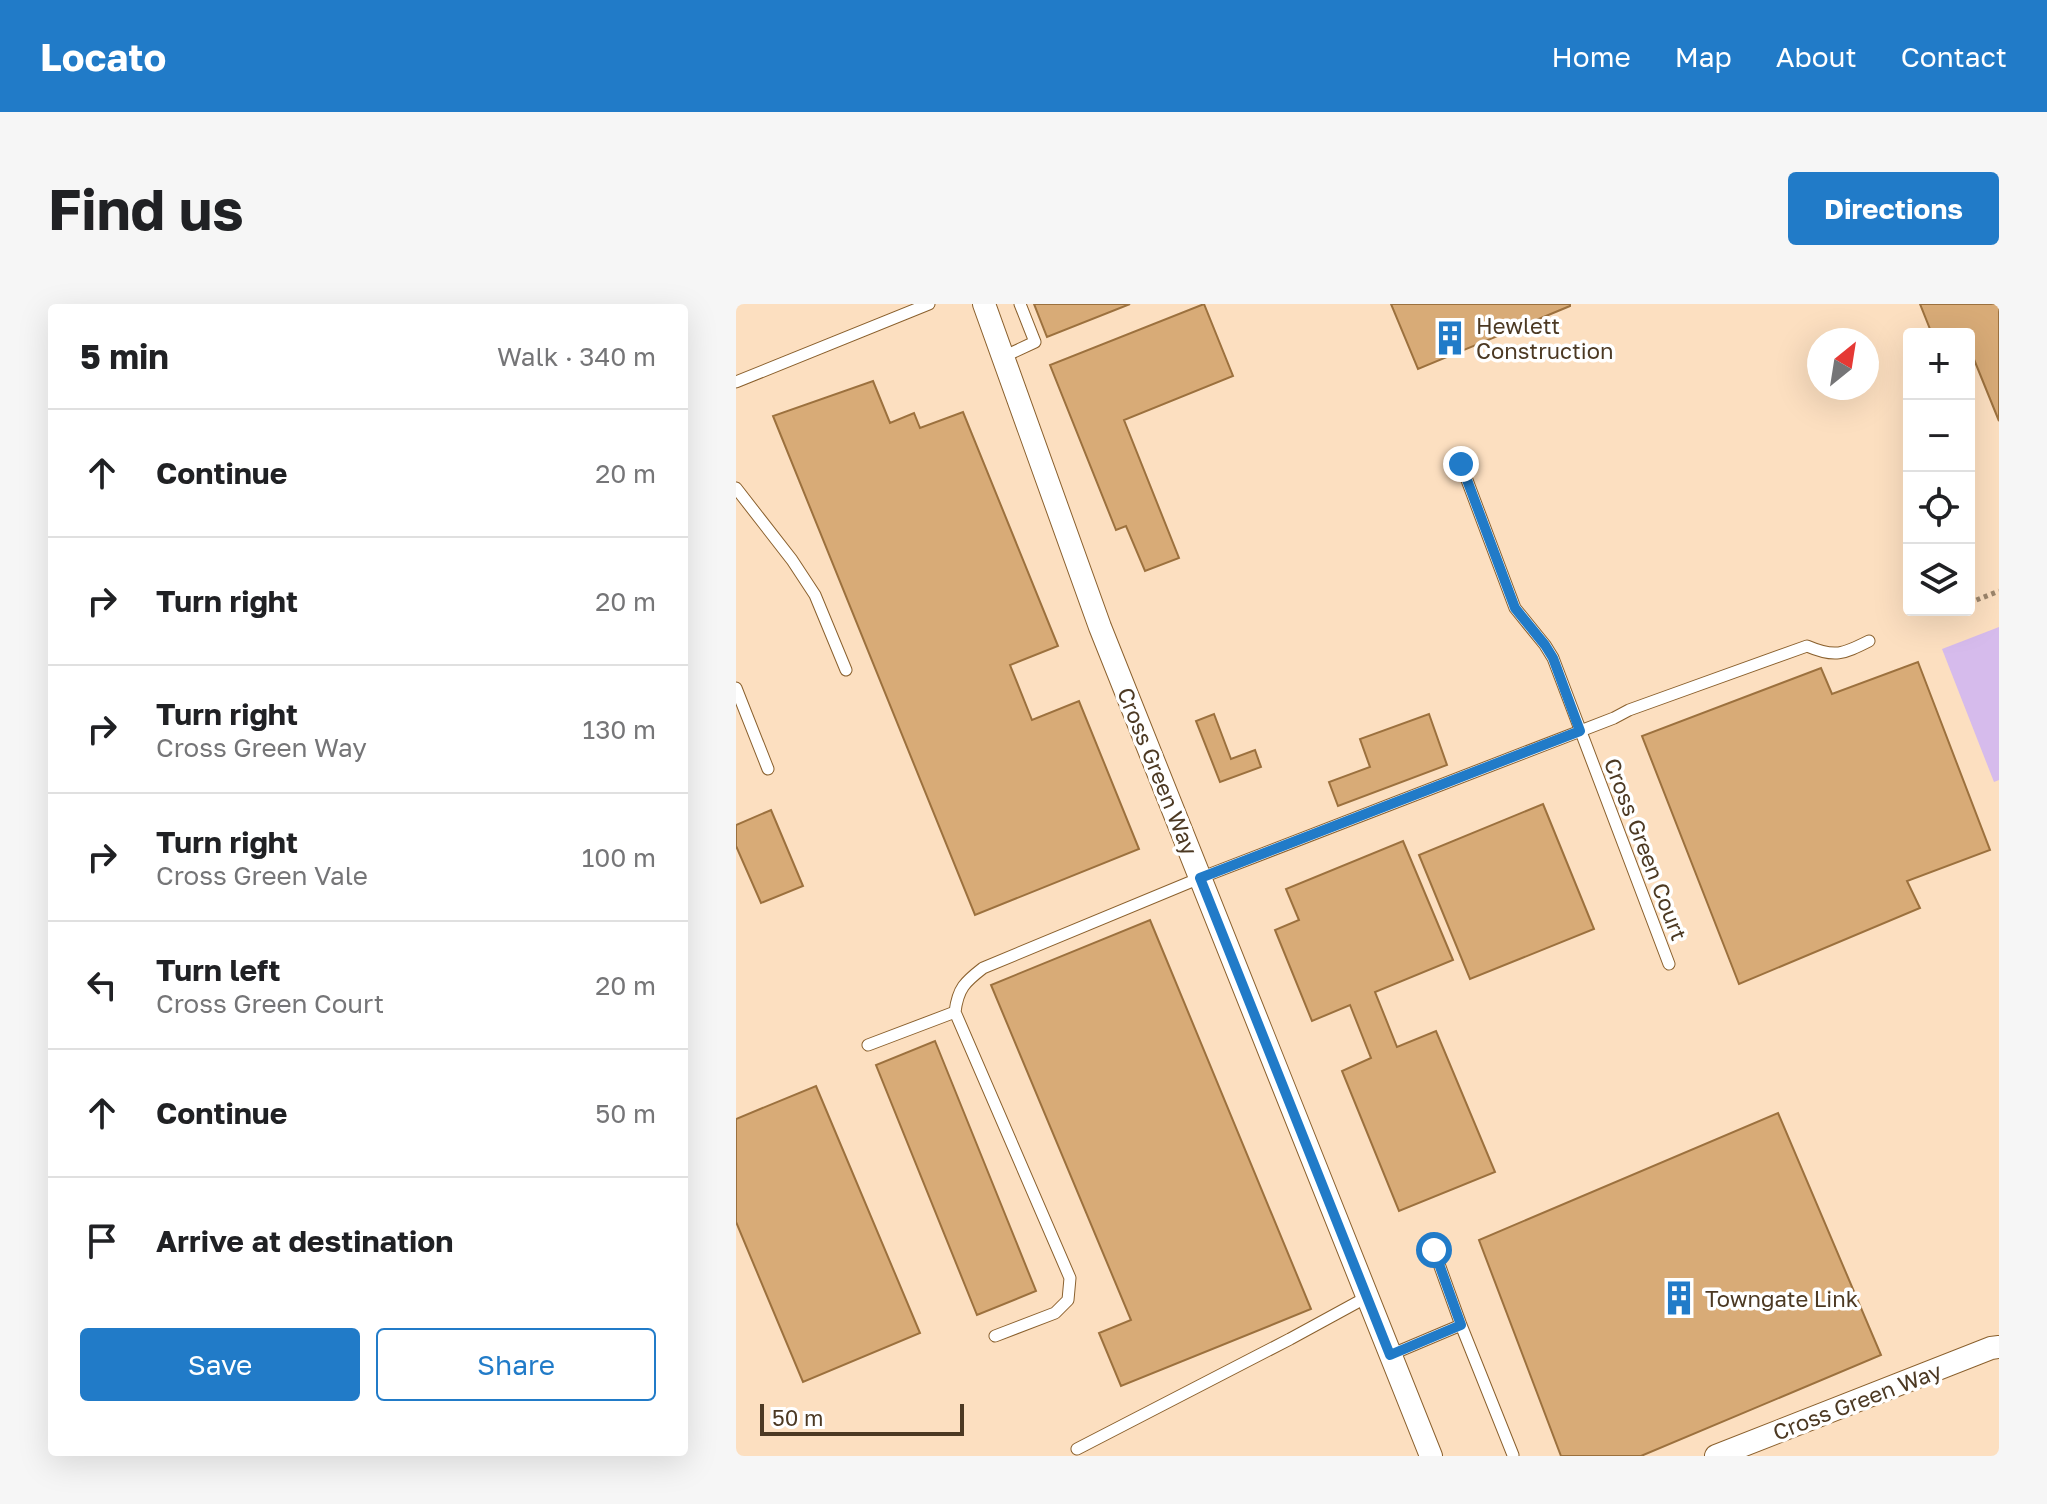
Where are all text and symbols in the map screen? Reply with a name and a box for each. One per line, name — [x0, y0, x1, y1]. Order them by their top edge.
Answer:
text: Locato — [40, 34, 166, 79]
text: Home — [1552, 40, 1631, 73]
text: Map — [1675, 40, 1732, 73]
text: About — [1776, 40, 1857, 73]
text: Contact — [1901, 40, 2007, 73]
button: Directions — [1788, 172, 1999, 245]
text: Find us — [48, 175, 244, 242]
place label: Hewlett Construction — [1476, 312, 1613, 364]
building icon: Hewlett Construction — [1431, 319, 1469, 357]
north arrow — [1807, 328, 1879, 400]
map controls — [1903, 328, 1975, 616]
button: + — [1903, 328, 1975, 400]
text: 5 min — [80, 336, 169, 376]
text: Walk · 340 m — [497, 341, 656, 372]
button: − — [1903, 400, 1975, 472]
route end — [1443, 446, 1479, 482]
icon: ahead — [80, 451, 124, 495]
text: Continue — [156, 455, 287, 491]
text: 20 m — [595, 458, 656, 489]
button: locate — [1903, 472, 1975, 544]
button: layers — [1903, 544, 1975, 616]
icon: right — [80, 579, 124, 623]
text: Turn right — [156, 583, 298, 619]
text: 20 m — [595, 586, 656, 617]
street label: Cross Green Way — [1112, 683, 1204, 859]
text: Turn right — [156, 696, 298, 732]
icon: right — [80, 707, 124, 751]
text: 130 m — [583, 714, 656, 745]
text: Cross Green Way — [156, 732, 367, 763]
street label: Cross Green Court — [1599, 754, 1693, 944]
text: Turn right — [156, 824, 298, 860]
icon: right — [80, 835, 124, 879]
text: 100 m — [582, 842, 656, 873]
text: Cross Green Vale — [156, 860, 368, 891]
text: Turn left — [156, 952, 281, 988]
icon: left — [80, 963, 124, 1007]
text: 20 m — [595, 970, 656, 1001]
text: Cross Green Court — [156, 988, 384, 1019]
icon: ahead — [80, 1091, 124, 1135]
text: Continue — [156, 1095, 287, 1131]
text: 50 m — [595, 1098, 656, 1129]
icon: arrive — [80, 1219, 124, 1263]
text: Arrive at destination — [156, 1223, 453, 1259]
route start — [1416, 1232, 1452, 1268]
building icon: Towngate Link — [1660, 1279, 1698, 1317]
place label: Towngate Link — [1705, 1285, 1858, 1312]
button: Save — [80, 1328, 360, 1401]
button: Share — [376, 1328, 656, 1401]
street label: Cross Green Way — [1769, 1356, 1945, 1446]
scale bar — [760, 1400, 964, 1436]
text: 50 m — [772, 1404, 823, 1431]

